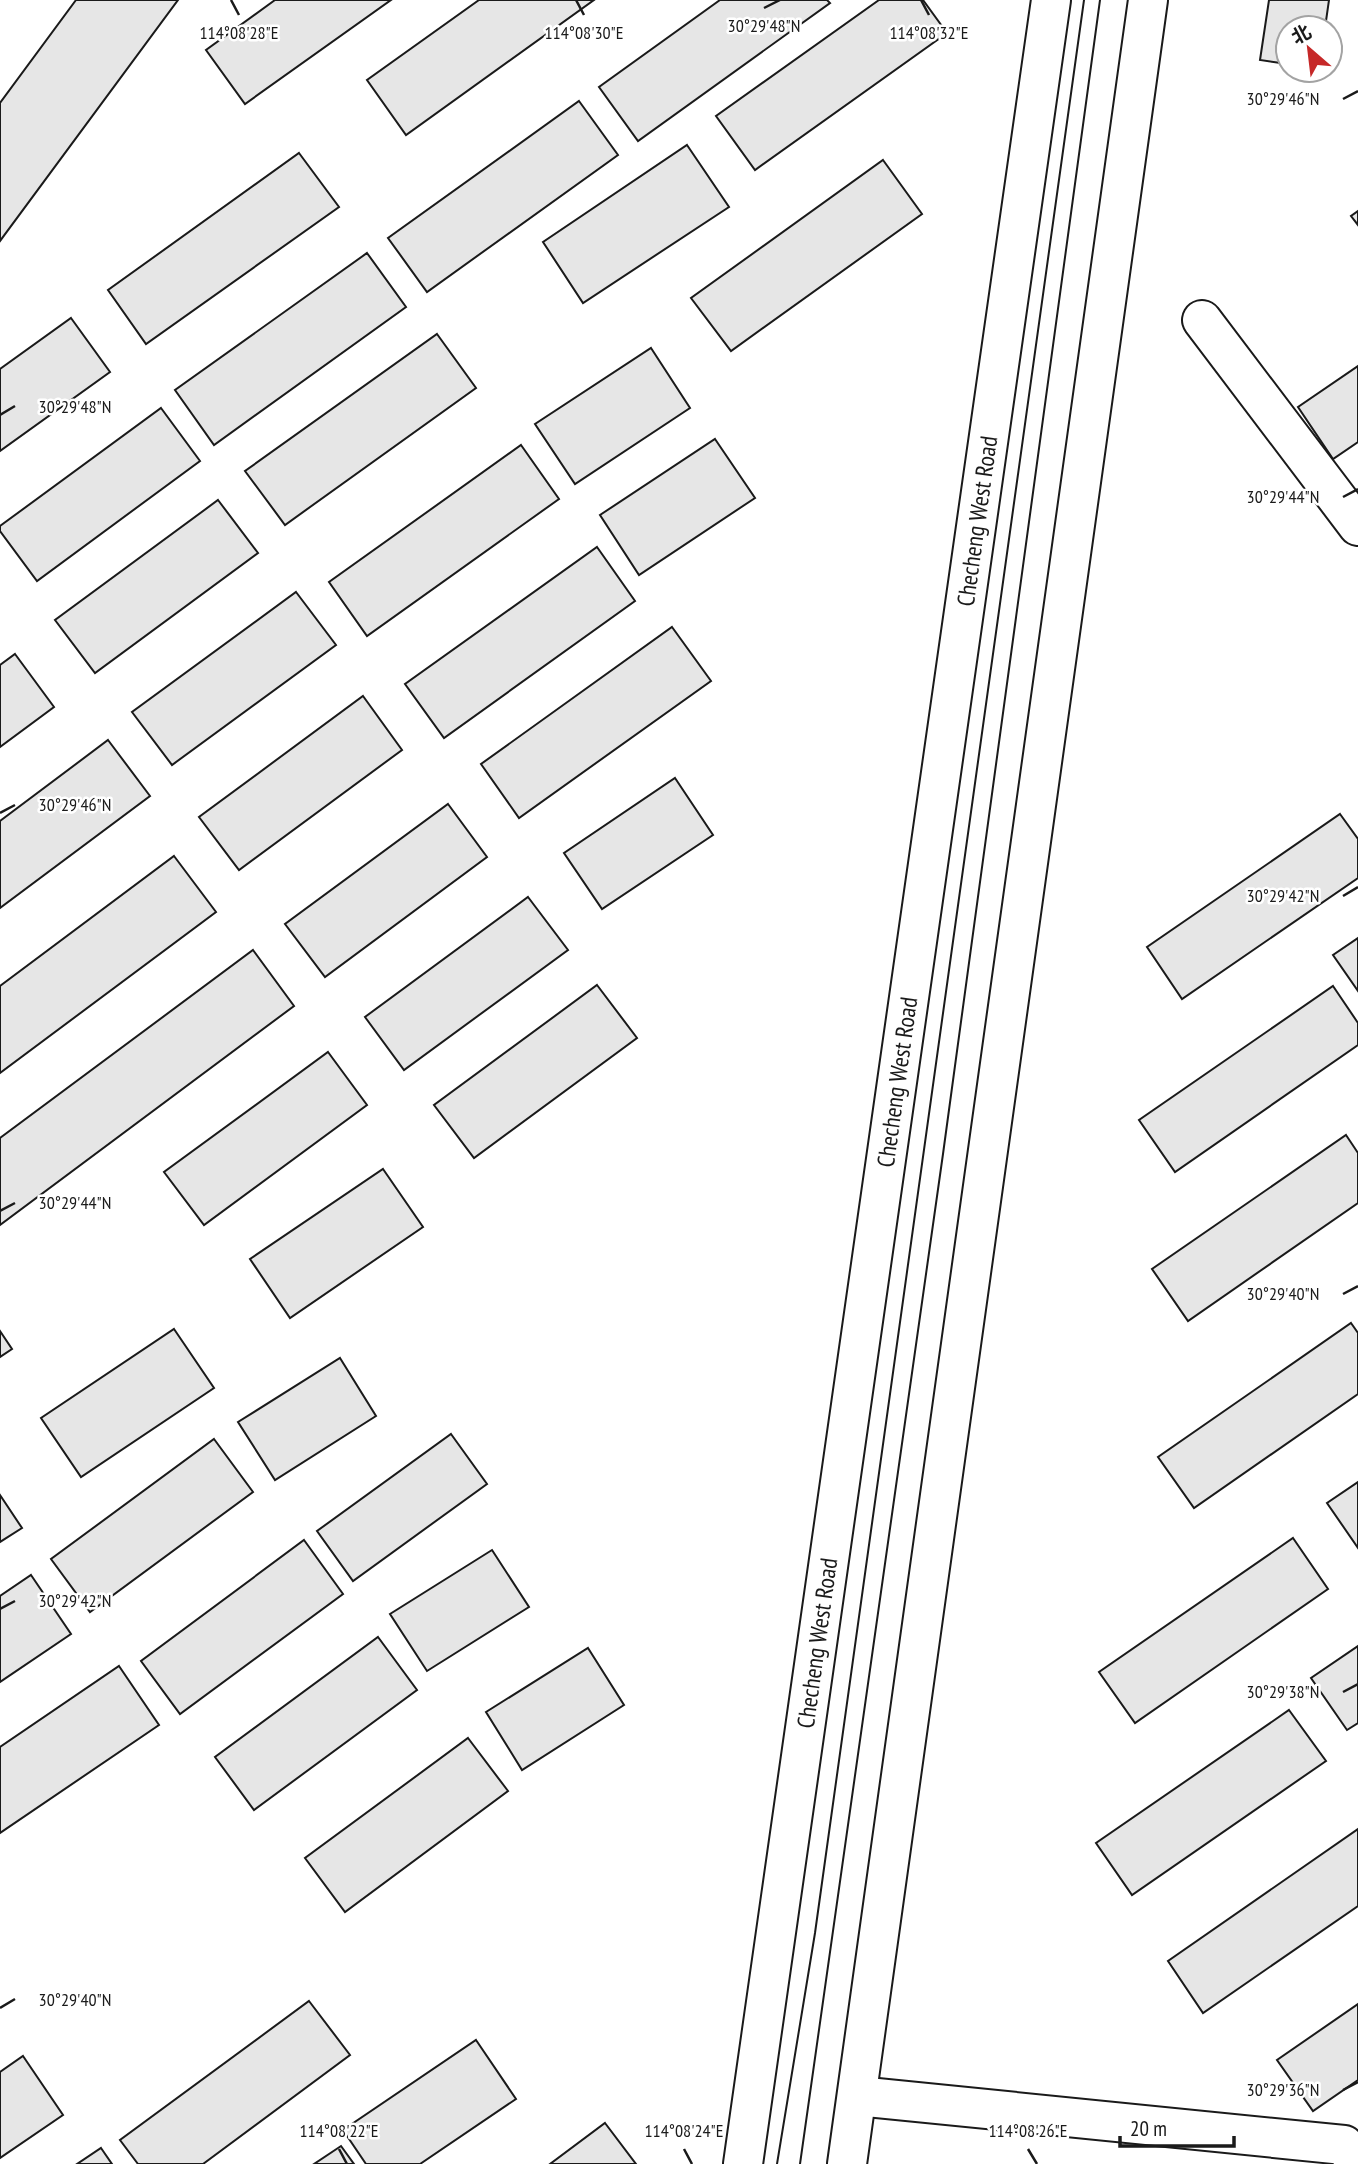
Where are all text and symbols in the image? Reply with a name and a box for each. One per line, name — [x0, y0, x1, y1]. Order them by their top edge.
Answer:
text: 30°29'48"N — [728, 14, 800, 37]
north arrow — [1274, 14, 1344, 84]
text: 北 — [1287, 19, 1315, 49]
text: 114°08'28"E — [200, 21, 278, 44]
text: 114°08'30"E — [545, 21, 623, 44]
text: 114°08'32"E — [890, 21, 968, 44]
text: 30°29'46"N — [1247, 87, 1319, 110]
text: 30°29'48"N — [39, 395, 111, 418]
street label: Checheng West Road — [950, 434, 1004, 608]
text: 30°29'44"N — [1247, 485, 1319, 508]
text: 30°29'46"N — [39, 793, 111, 816]
text: 30°29'42"N — [1247, 884, 1319, 907]
street label: Checheng West Road — [870, 995, 924, 1169]
text: 30°29'44"N — [39, 1191, 111, 1214]
text: 30°29'40"N — [1247, 1282, 1319, 1305]
street label: Checheng West Road — [790, 1556, 844, 1730]
text: 30°29'42"N — [39, 1589, 111, 1612]
text: 30°29'38"N — [1247, 1680, 1319, 1703]
text: 30°29'40"N — [39, 1988, 111, 2011]
text: 30°29'36"N — [1247, 2078, 1319, 2101]
scale bar — [1120, 2104, 1234, 2148]
text: 20 m — [1130, 2115, 1167, 2142]
text: 114°08'22"E — [300, 2119, 378, 2142]
text: 114°08'24"E — [645, 2119, 723, 2142]
text: 114°08'26"E — [989, 2119, 1067, 2142]

